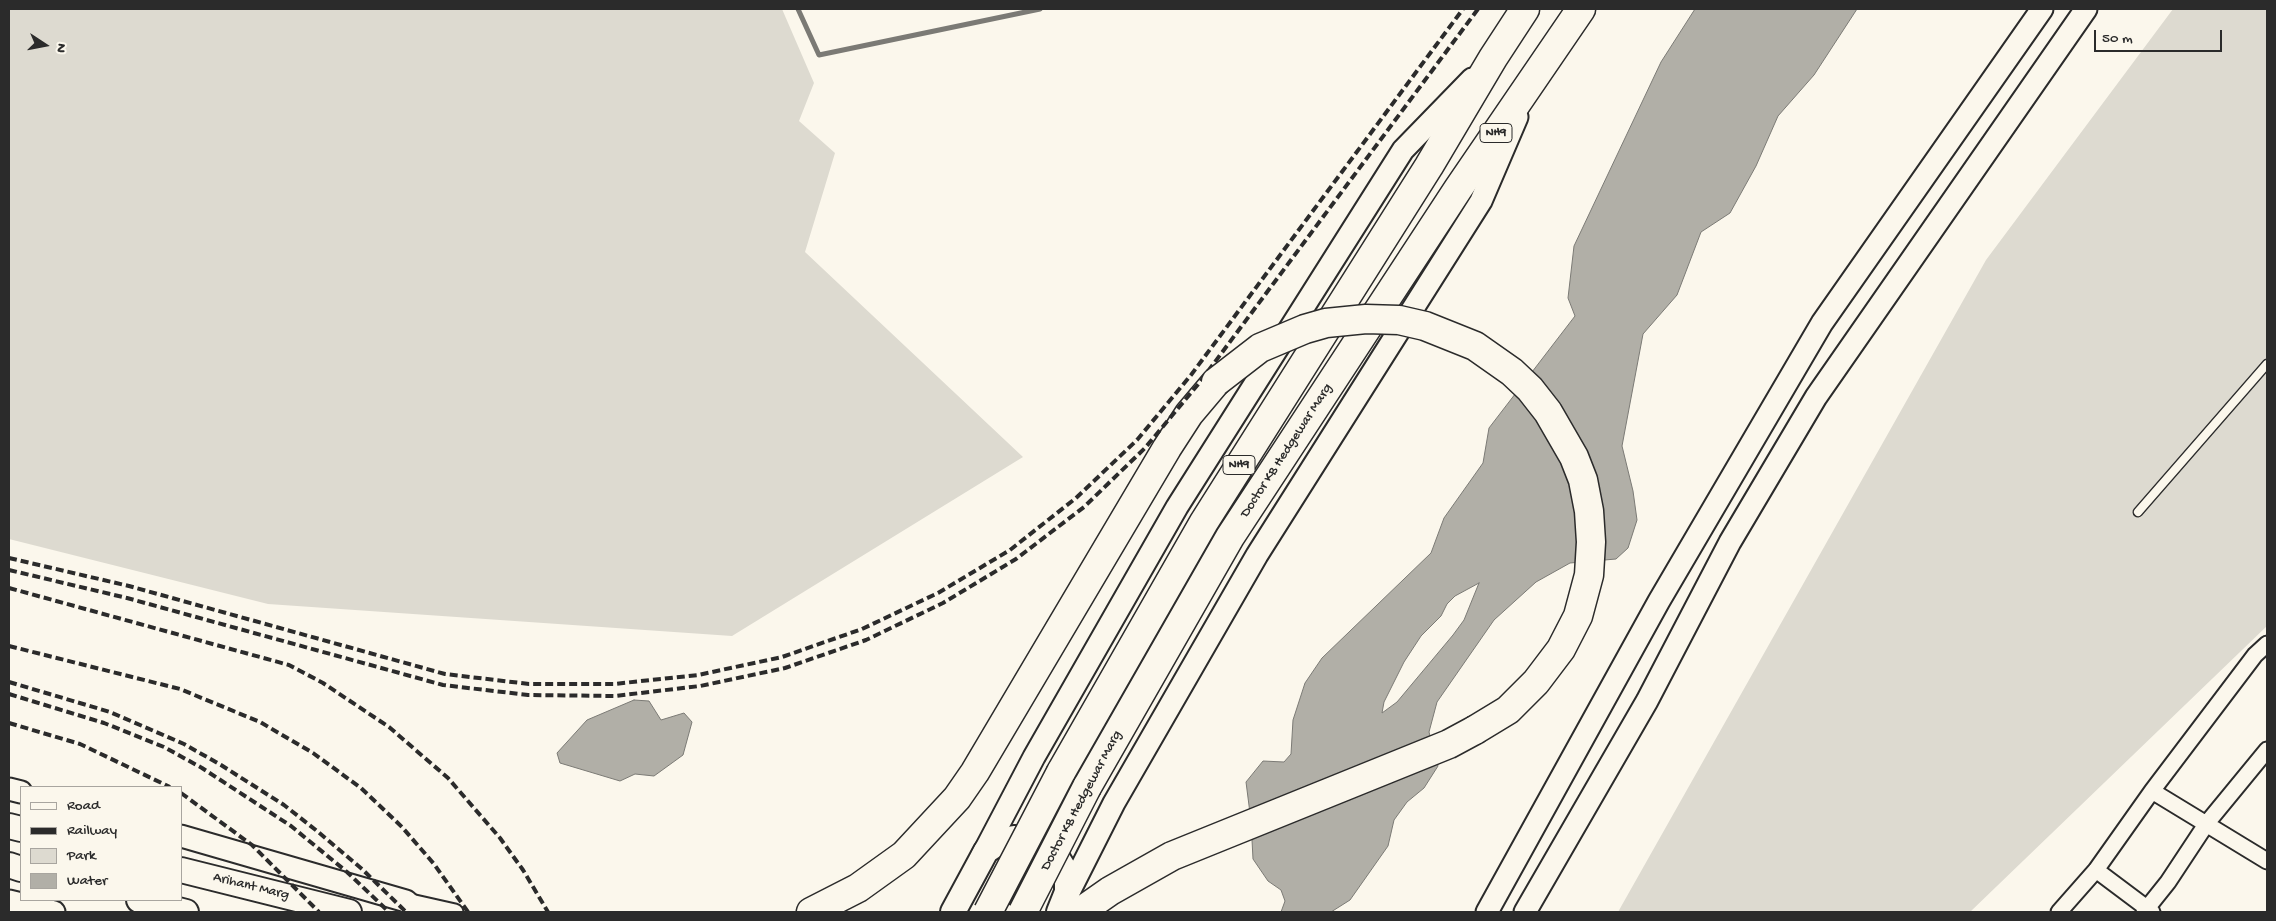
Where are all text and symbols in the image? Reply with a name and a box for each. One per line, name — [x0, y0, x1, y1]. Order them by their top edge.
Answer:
north arrow — [20, 20, 70, 70]
scale bar — [2096, 20, 2224, 52]
text: 50 m — [2102, 30, 2133, 48]
text: N — [51, 42, 69, 54]
road number: NH9 — [1480, 124, 1512, 142]
street label: Doctor KB Hedgewar Marg — [1237, 381, 1337, 521]
road number: NH9 — [1223, 456, 1255, 474]
street label: Doctor KB Hedgewar Marg — [1038, 728, 1126, 874]
legend — [20, 786, 182, 901]
text: Road — [67, 797, 100, 815]
text: Railway — [67, 822, 117, 840]
text: Park — [67, 847, 96, 865]
street label: Arihant Marg — [211, 869, 291, 905]
text: Water — [67, 872, 107, 890]

